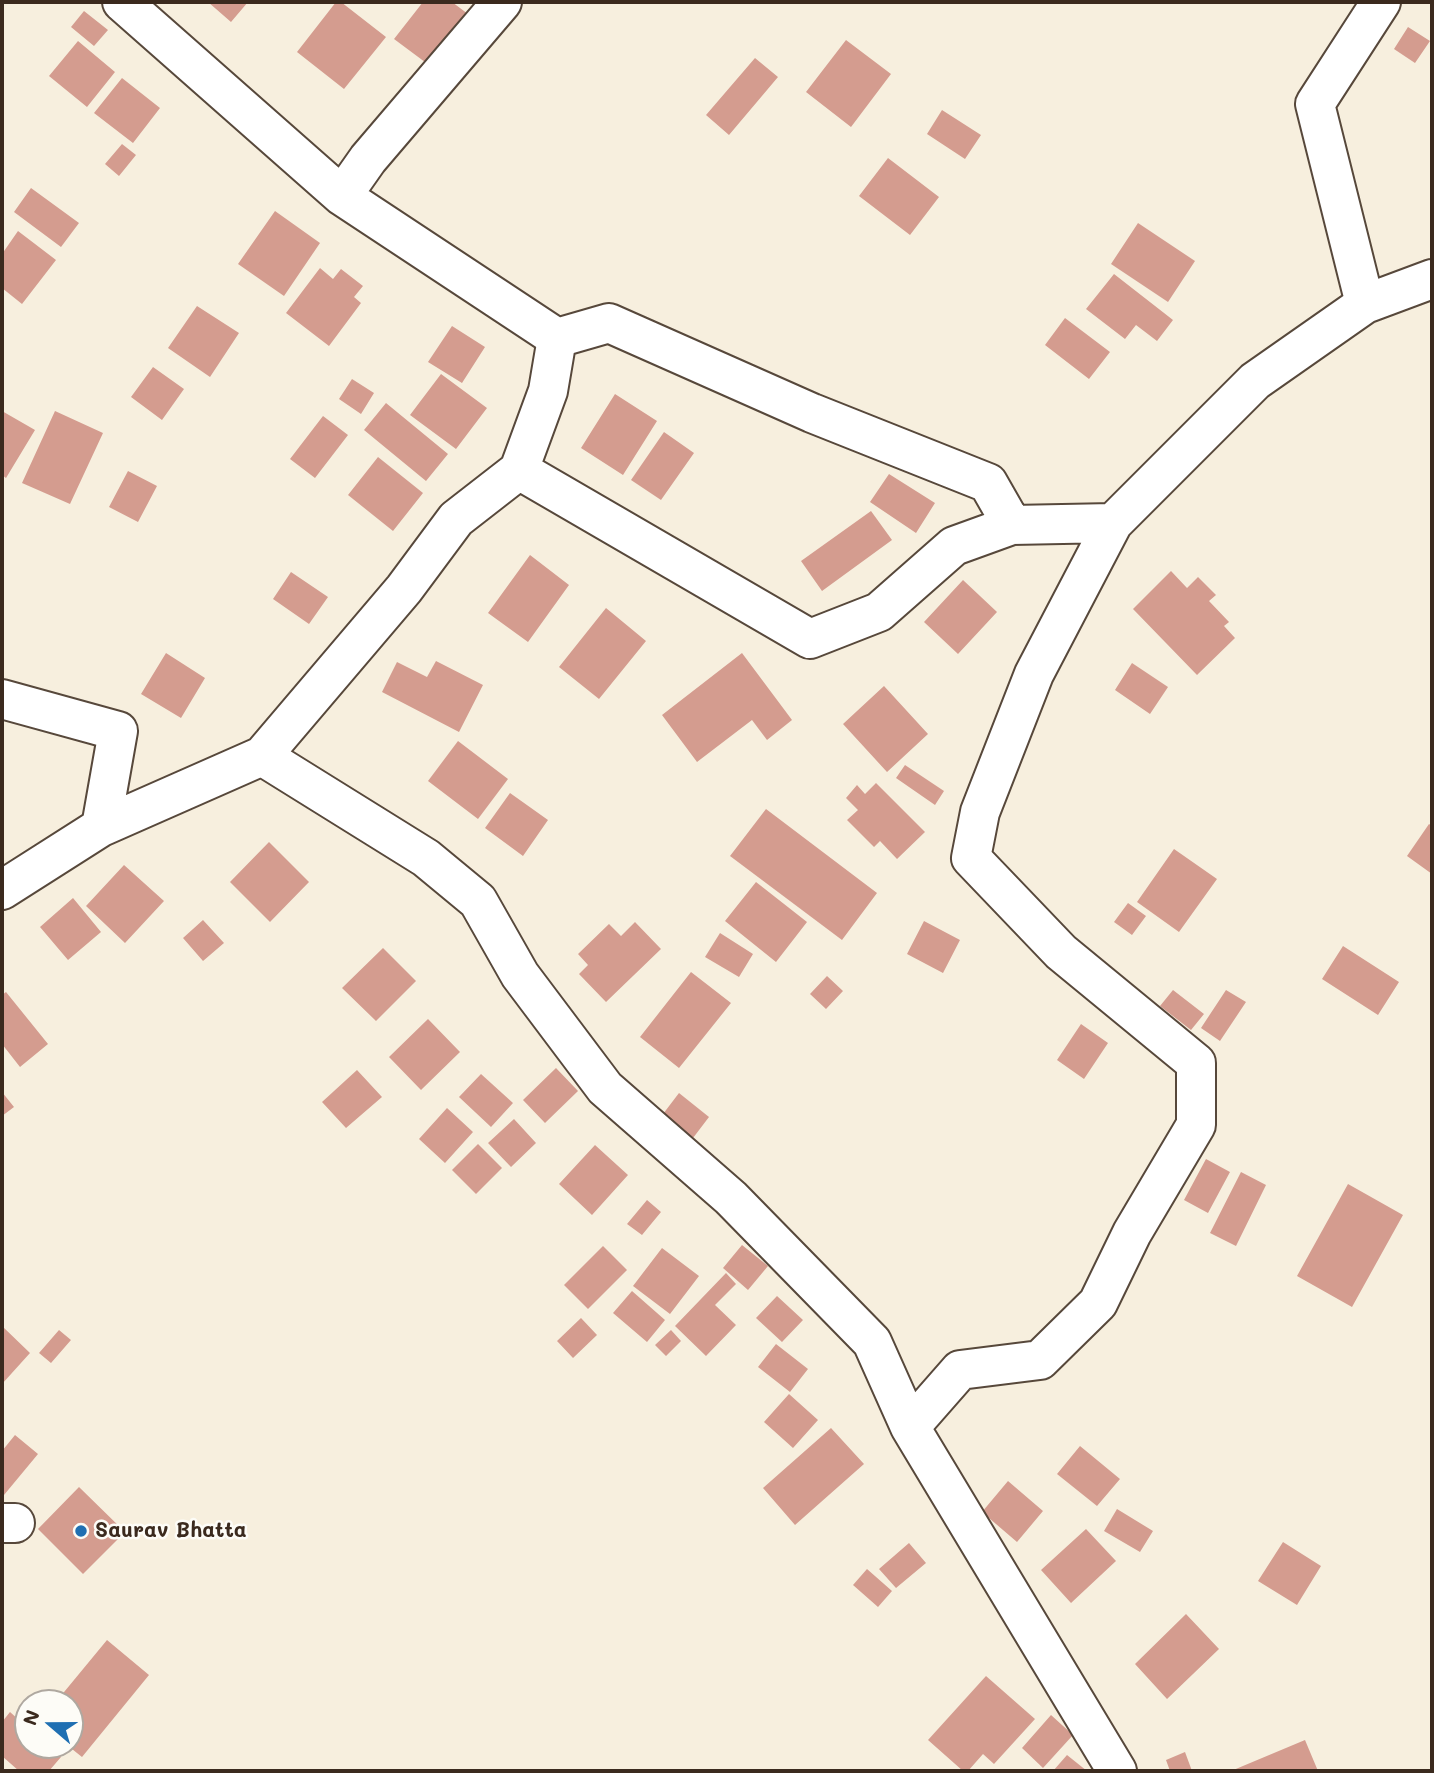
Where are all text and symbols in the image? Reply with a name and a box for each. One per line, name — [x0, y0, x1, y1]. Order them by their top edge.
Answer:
place label: Saurav Bhatta — [95, 1518, 247, 1544]
marker: Saurav Bhatta — [73, 1523, 89, 1539]
north arrow — [14, 1689, 84, 1759]
text: N — [16, 1706, 45, 1728]

